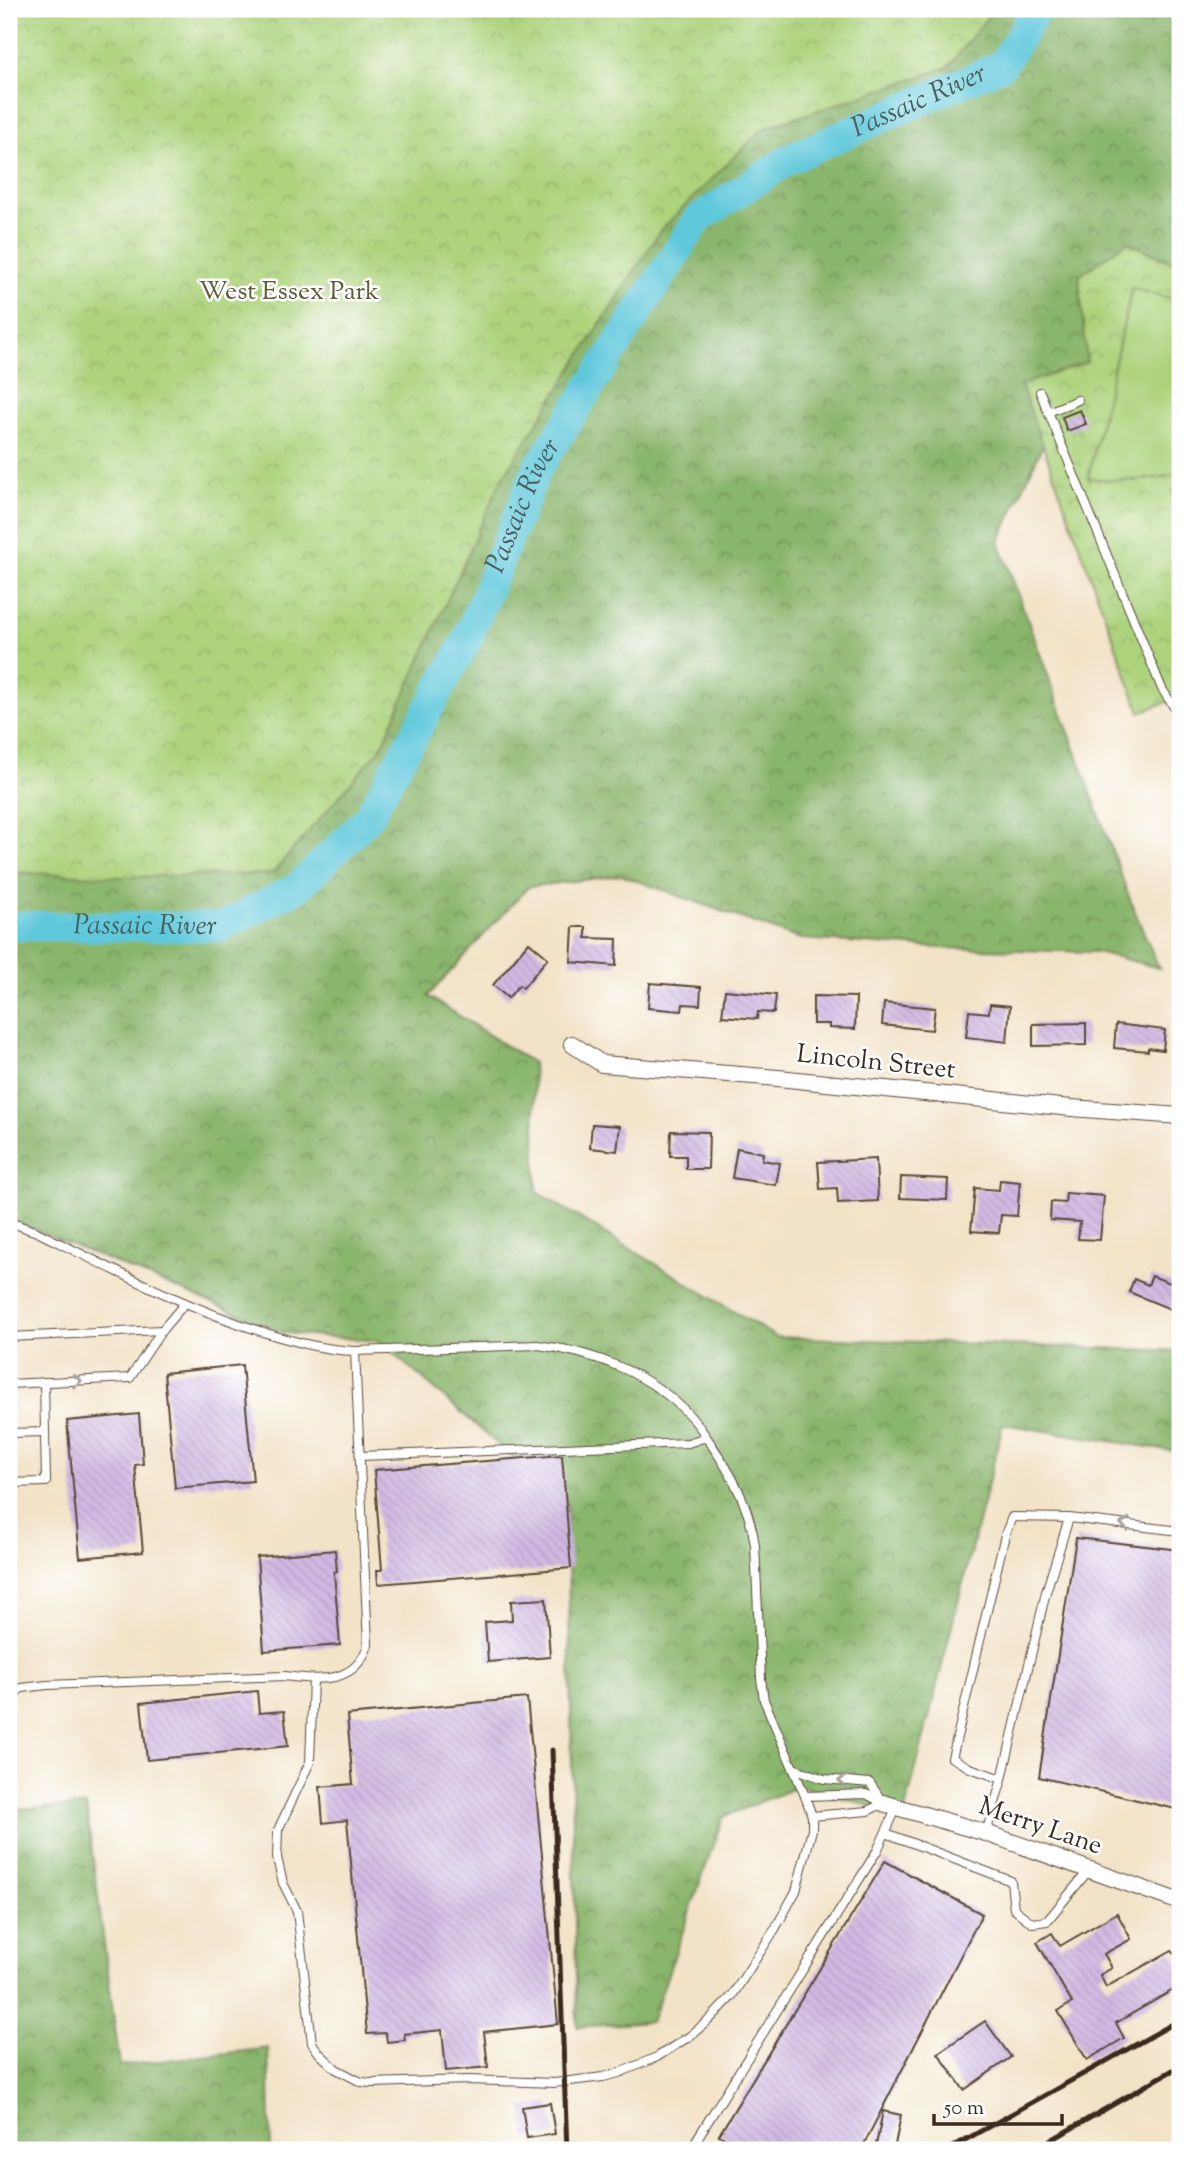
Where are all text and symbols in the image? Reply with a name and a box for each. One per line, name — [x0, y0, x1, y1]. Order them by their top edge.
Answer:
water label: Passaic River — [845, 54, 993, 149]
park label: West Essex Park — [199, 274, 379, 311]
water label: Passaic River — [476, 431, 571, 579]
water label: Passaic River — [73, 906, 217, 947]
street label: Lincoln Street — [795, 1036, 957, 1090]
one-way arrow — [72, 1373, 83, 1388]
one-way arrow — [1119, 1517, 1131, 1532]
one-way arrow — [837, 1774, 848, 1789]
street label: Merry Lane — [973, 1789, 1107, 1865]
scale bar — [934, 2082, 1061, 2126]
text: 50 m — [943, 2094, 984, 2124]

